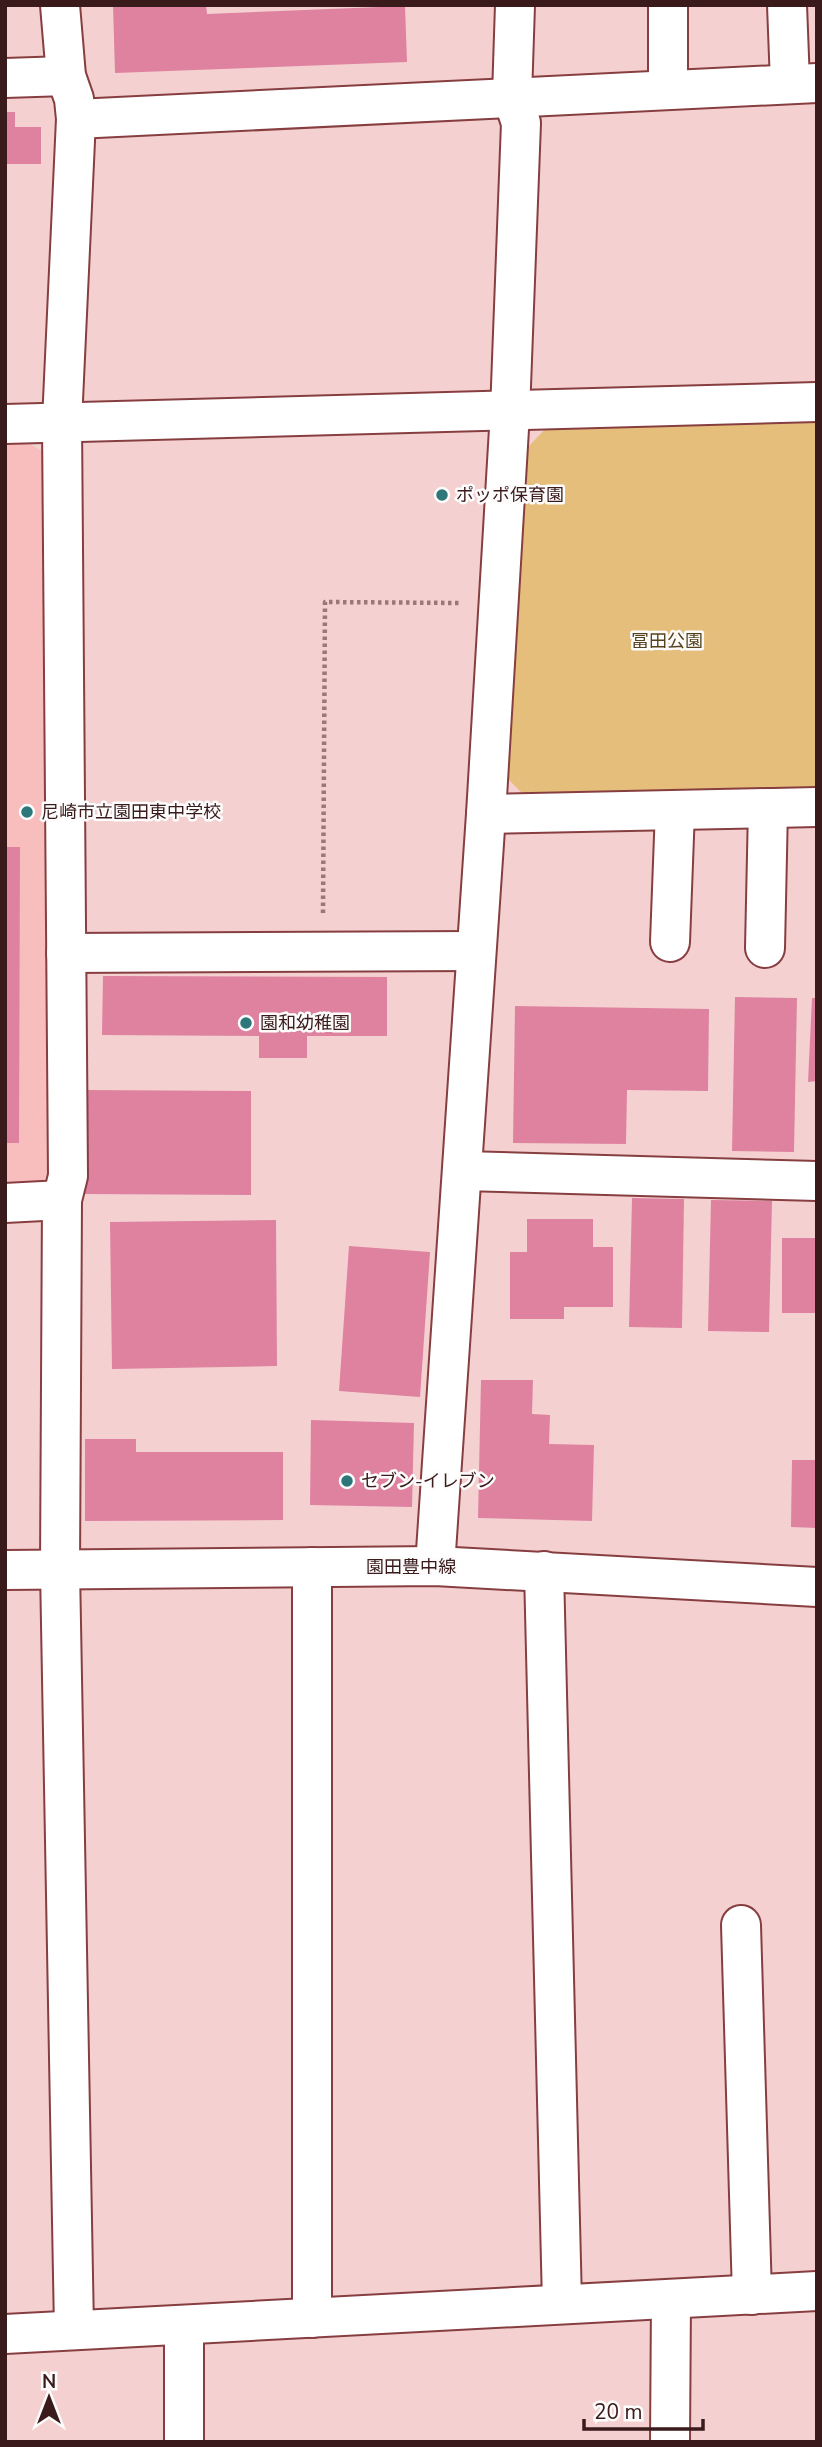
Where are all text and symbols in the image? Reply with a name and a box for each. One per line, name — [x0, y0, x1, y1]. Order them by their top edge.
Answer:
place label: ポッポ保育園 — [456, 483, 564, 507]
marker: ポッポ保育園 — [434, 487, 450, 503]
park label: 冨田公園 — [631, 629, 703, 653]
place label: 尼崎市立園田東中学校 — [41, 800, 221, 824]
marker: 尼崎市立園田東中学校 — [19, 804, 35, 820]
place label: 園和幼稚園 — [260, 1011, 350, 1035]
marker: 園和幼稚園 — [238, 1015, 254, 1031]
place label: セブン-イレブン — [361, 1469, 495, 1493]
marker: セブン-イレブン — [339, 1473, 355, 1489]
street label: 園田豊中線 — [366, 1555, 456, 1579]
north arrow — [14, 2363, 84, 2433]
text: N — [42, 2369, 56, 2395]
scale bar — [584, 2388, 703, 2432]
text: 20 m — [594, 2398, 643, 2426]

